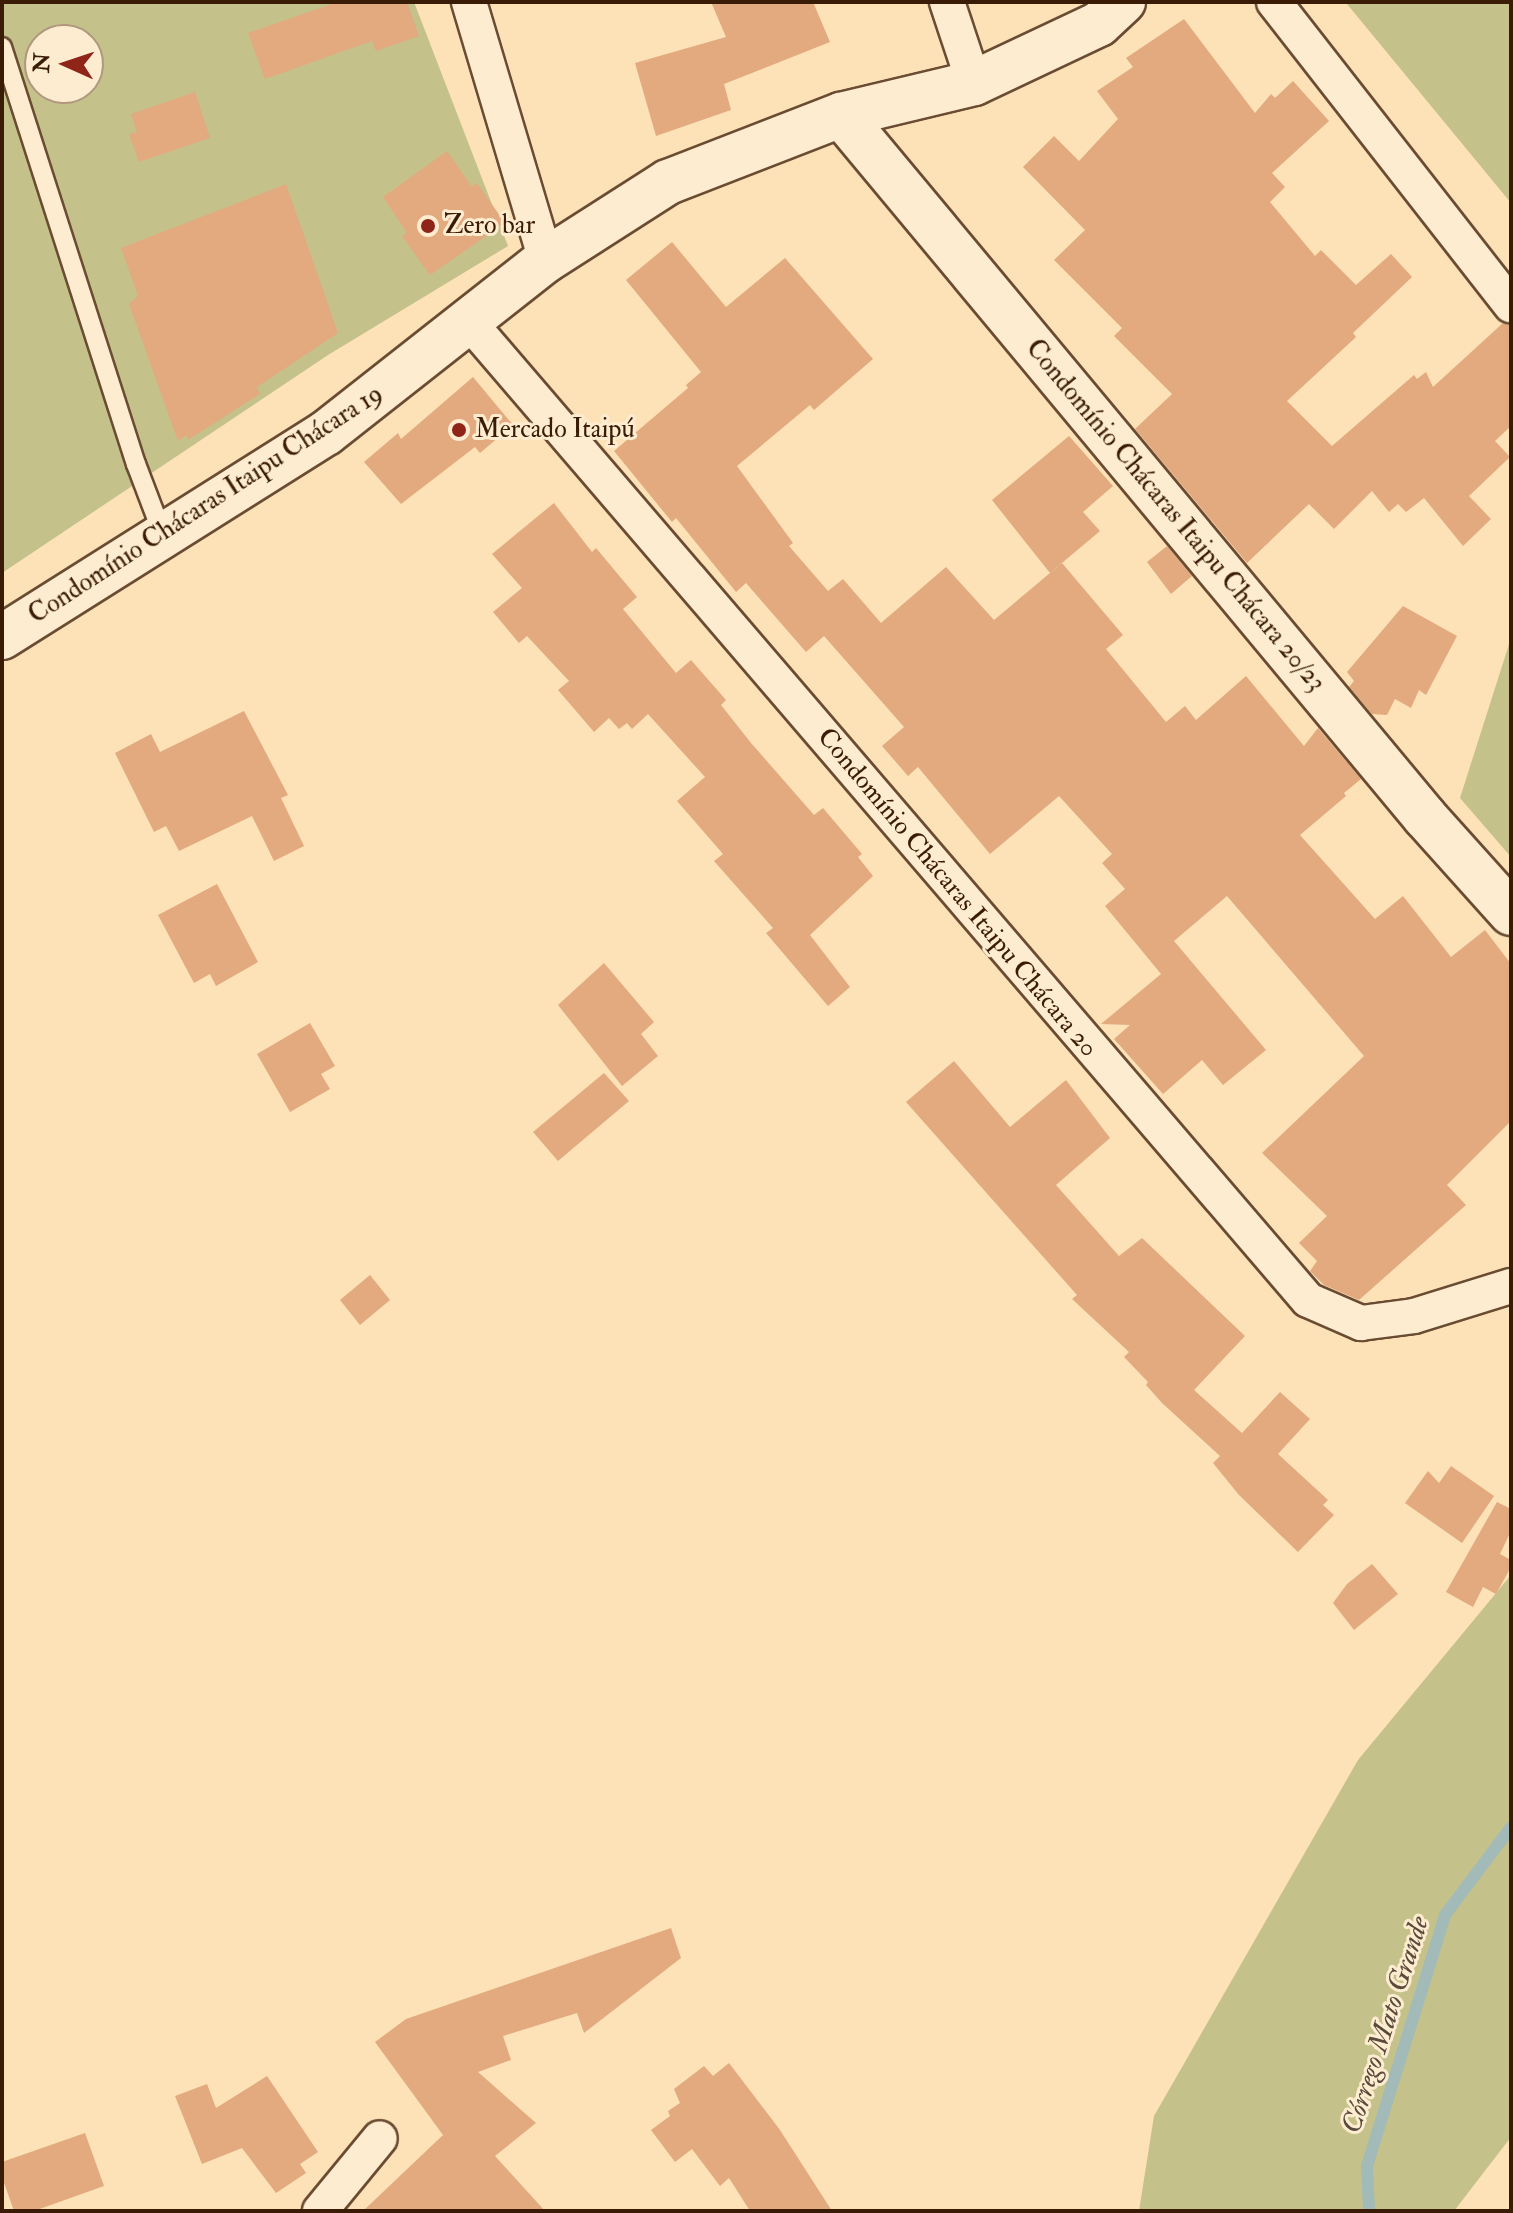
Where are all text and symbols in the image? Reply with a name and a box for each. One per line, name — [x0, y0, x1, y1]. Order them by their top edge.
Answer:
north arrow — [24, 24, 104, 104]
text: N — [28, 52, 57, 73]
place label: Zero bar — [444, 210, 535, 242]
marker: Zero bar — [419, 217, 437, 235]
street label: Condomínio Chácaras Itaipu Chácara 20/23 — [1019, 334, 1331, 698]
street label: Condomínio Chácaras Itaipu Chácara 19 — [23, 379, 389, 631]
place label: Mercado Itaipú — [475, 414, 635, 446]
marker: Mercado Itaipú — [450, 421, 468, 439]
street label: Condomínio Chácaras Itaipu Chácara 20 — [810, 722, 1104, 1064]
water label: Córrego Mato Grande — [1335, 1912, 1437, 2138]

